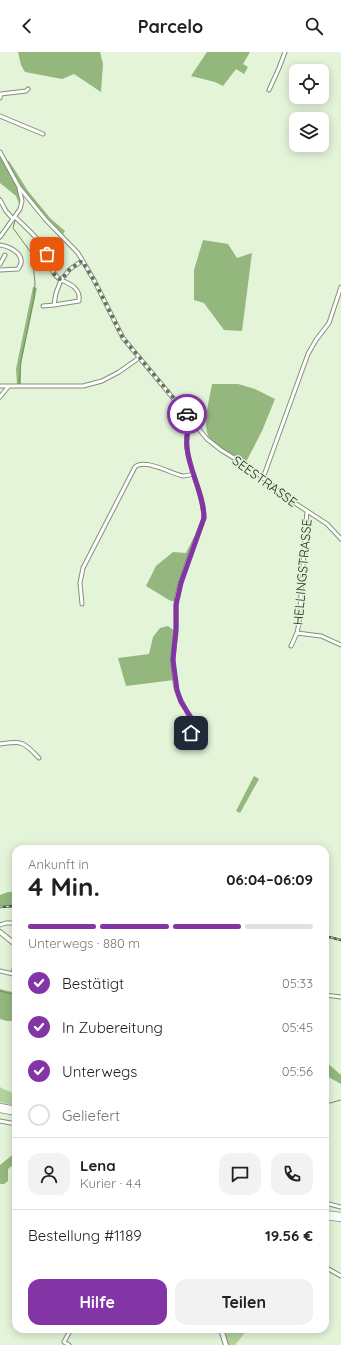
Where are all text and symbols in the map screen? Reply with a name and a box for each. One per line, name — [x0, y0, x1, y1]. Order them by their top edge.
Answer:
icon: back — [16, 15, 38, 37]
text: Parcelo — [138, 15, 203, 38]
icon: search — [303, 15, 325, 37]
map controls — [289, 64, 329, 152]
button: locate — [289, 64, 329, 104]
button: layers — [289, 112, 329, 152]
pin — [30, 237, 64, 271]
icon: bag — [36, 243, 58, 265]
courier — [167, 394, 207, 434]
icon: car — [176, 403, 198, 425]
street label: SEESTRASSE — [229, 452, 301, 510]
street label: HELLINGSTRASSE — [289, 518, 315, 626]
pin — [174, 716, 208, 750]
icon: home — [180, 722, 202, 744]
text: Ankunft in — [28, 856, 89, 872]
text: 4 Min. — [28, 870, 100, 903]
text: 06:04–06:09 — [226, 870, 313, 889]
text: Unterwegs · 880 m — [28, 935, 140, 951]
icon: check — [28, 972, 50, 994]
text: Bestätigt — [62, 974, 124, 993]
text: 05:33 — [282, 975, 313, 991]
icon: check — [28, 1016, 50, 1038]
text: In Zubereitung — [62, 1018, 163, 1037]
text: 05:45 — [282, 1019, 313, 1035]
icon: check — [28, 1060, 50, 1082]
text: Unterwegs — [62, 1062, 137, 1081]
text: 05:56 — [282, 1063, 313, 1079]
text: Geliefert — [62, 1106, 120, 1125]
button: person — [28, 1153, 70, 1195]
button: chat — [219, 1153, 261, 1195]
button: phone — [271, 1153, 313, 1195]
text: Lena — [80, 1156, 116, 1175]
text: Kurier · 4.4 — [80, 1175, 141, 1191]
text: Bestellung #1189 — [28, 1226, 142, 1245]
text: 19.56 € — [265, 1226, 313, 1245]
button: Hilfe — [28, 1279, 167, 1325]
button: Teilen — [175, 1279, 313, 1325]

